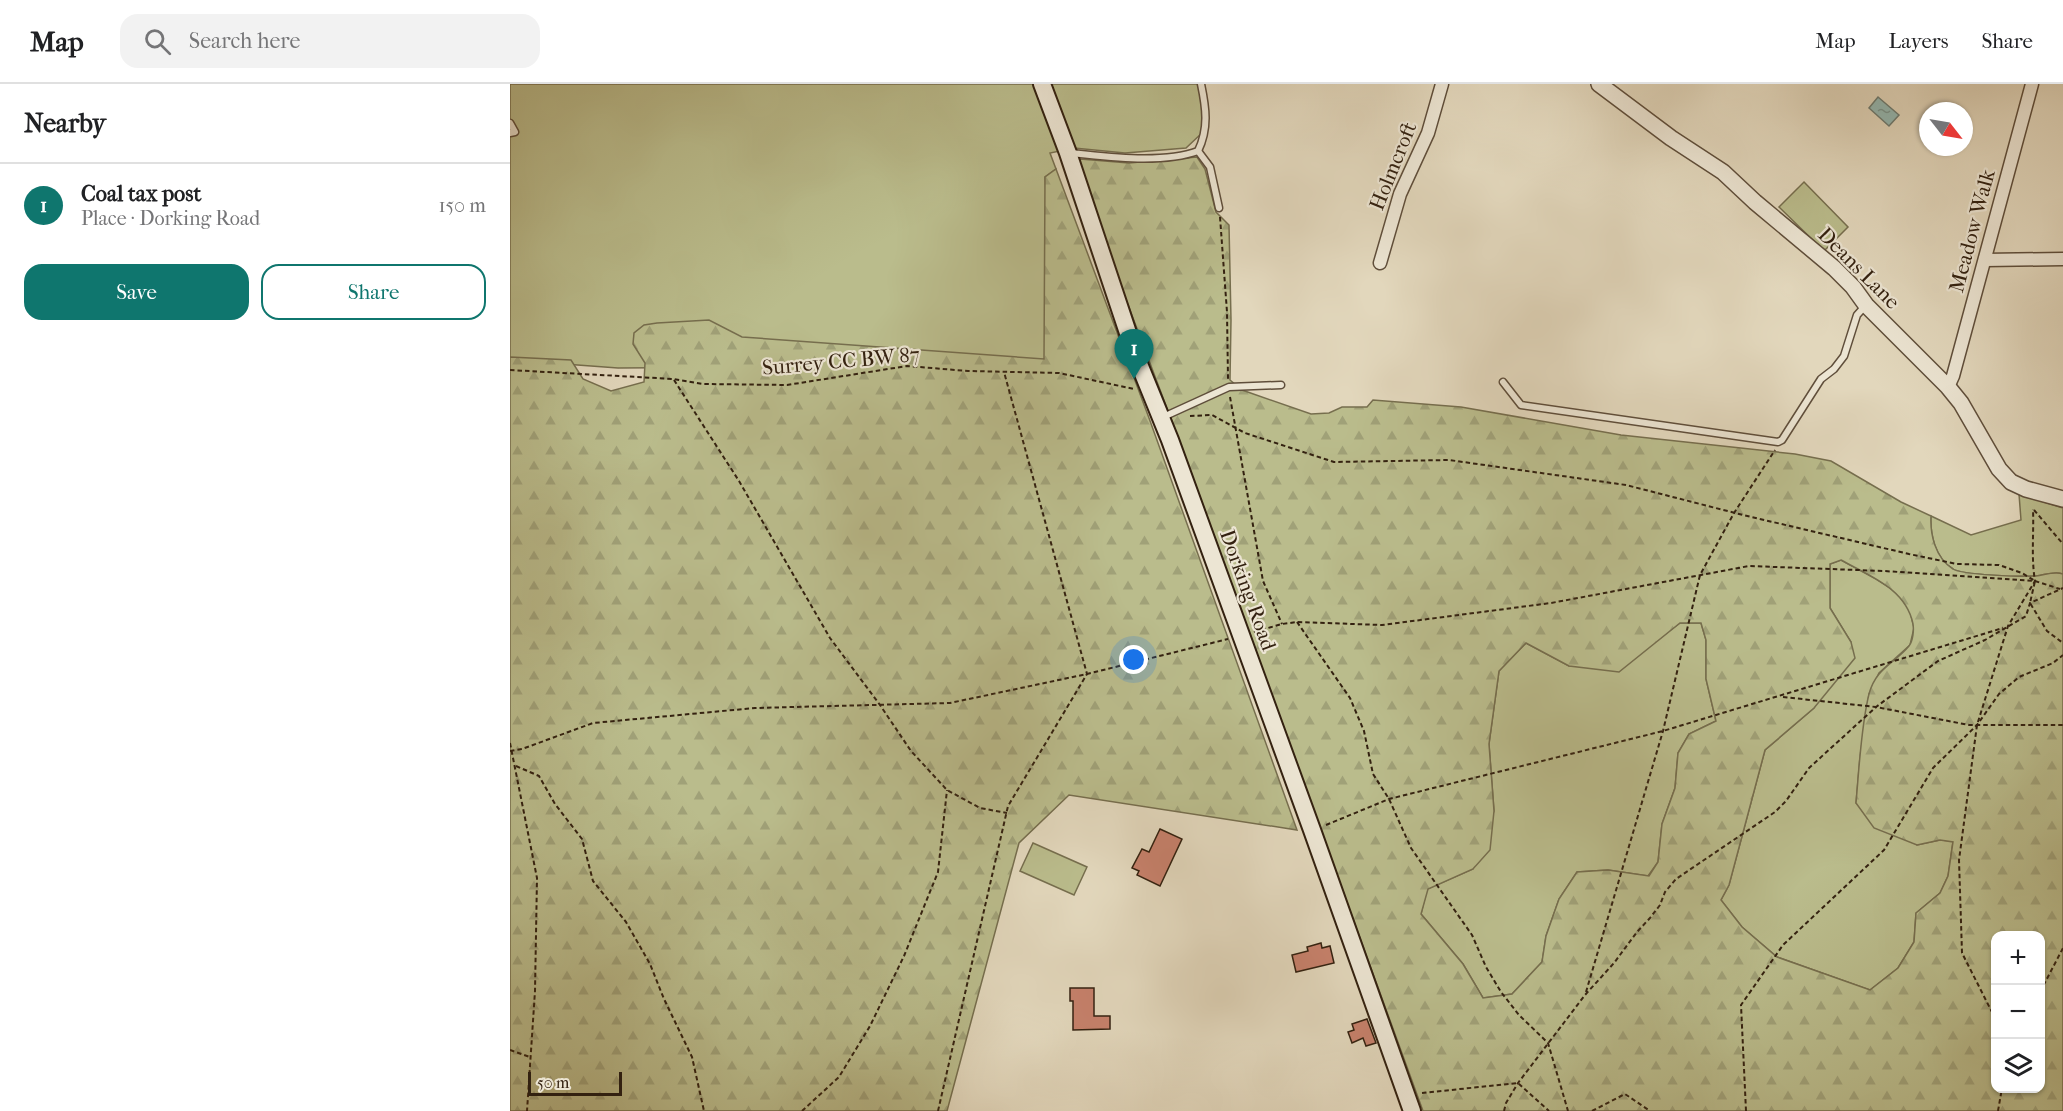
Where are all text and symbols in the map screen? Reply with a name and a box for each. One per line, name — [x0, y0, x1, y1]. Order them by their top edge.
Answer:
search box — [120, 14, 540, 68]
text: Map — [30, 25, 84, 58]
icon: search — [141, 25, 174, 58]
text: Search here — [189, 28, 300, 54]
text: Map — [1815, 29, 1856, 53]
text: Layers — [1889, 29, 1948, 53]
text: Share — [1981, 29, 2033, 53]
north arrow — [1919, 102, 1973, 156]
text: Nearby — [24, 108, 106, 139]
street label: Holmcroft — [1364, 118, 1422, 214]
street label: Meadow Walk — [1944, 167, 2000, 295]
text: Coal tax post — [81, 181, 201, 207]
text: 1 — [40, 194, 47, 217]
text: 150 m — [438, 194, 486, 217]
text: Place · Dorking Road — [81, 207, 260, 230]
street label: Deans Lane — [1813, 222, 1905, 314]
button: Save — [24, 264, 249, 320]
button: Share — [261, 264, 486, 320]
pin: 1 — [1114, 330, 1154, 379]
street label: Surrey CC BW 87 — [761, 342, 921, 380]
street label: Dorking Road — [1215, 526, 1281, 654]
your location — [1119, 645, 1148, 674]
map controls — [1991, 931, 2045, 1093]
button: + — [1991, 931, 2045, 985]
button: − — [1991, 985, 2045, 1039]
button: layers — [1991, 1039, 2045, 1093]
scale bar — [528, 1069, 622, 1096]
text: 50 m — [537, 1073, 569, 1092]

